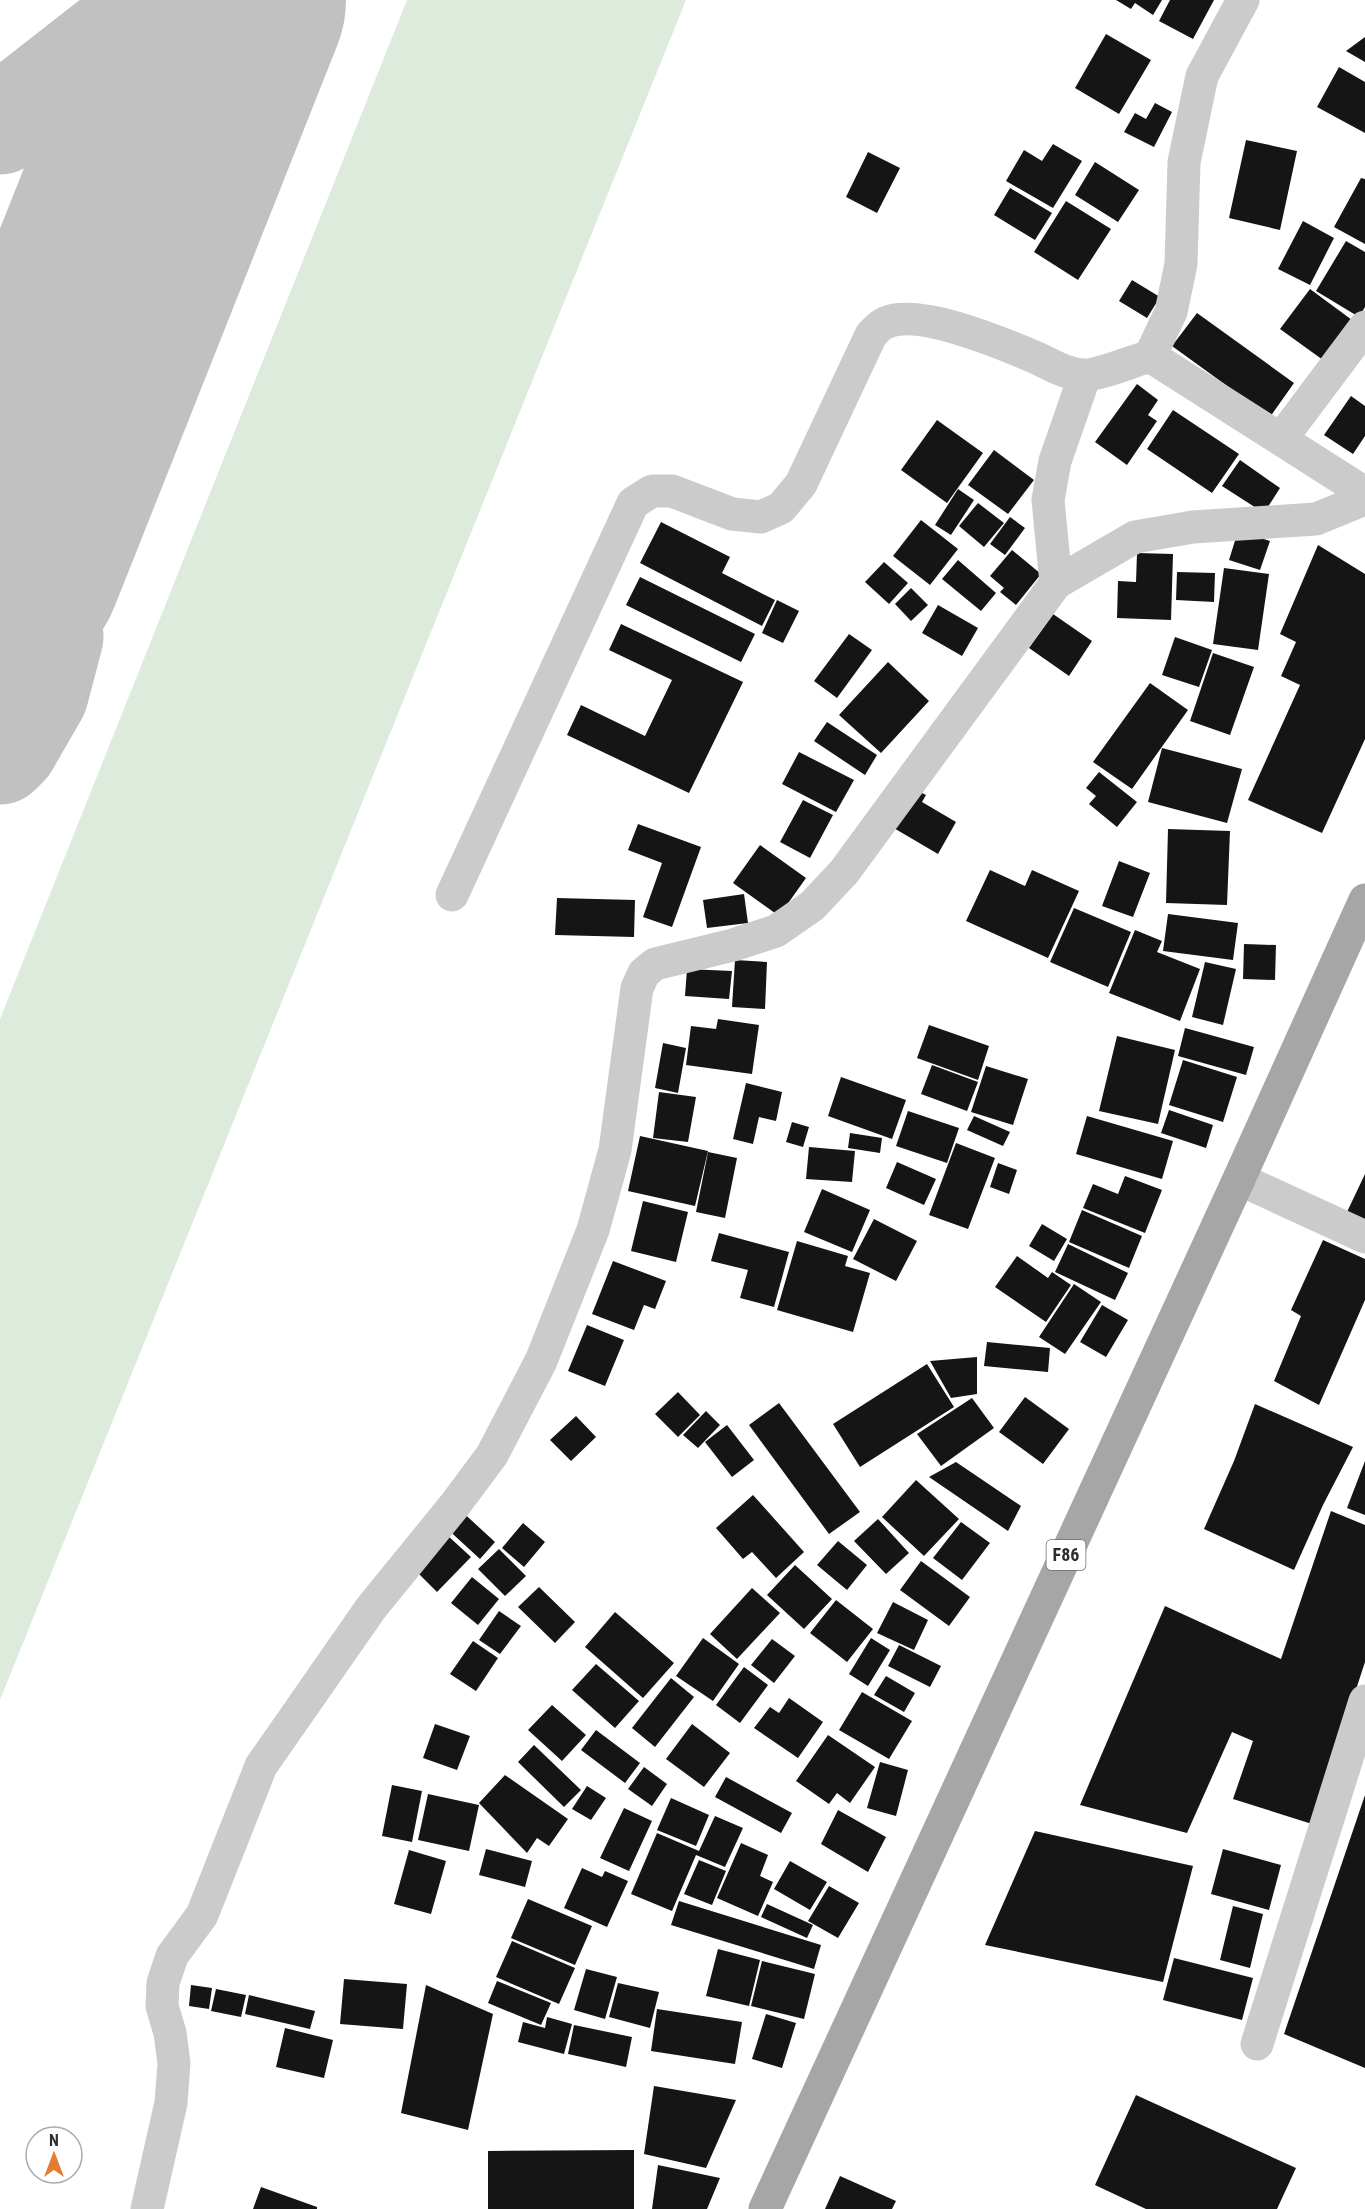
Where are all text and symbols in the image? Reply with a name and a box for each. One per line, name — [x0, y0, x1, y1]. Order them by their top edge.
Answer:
road number: F86 — [1046, 1540, 1086, 1570]
north arrow — [24, 2125, 84, 2185]
text: N — [49, 2131, 59, 2150]

